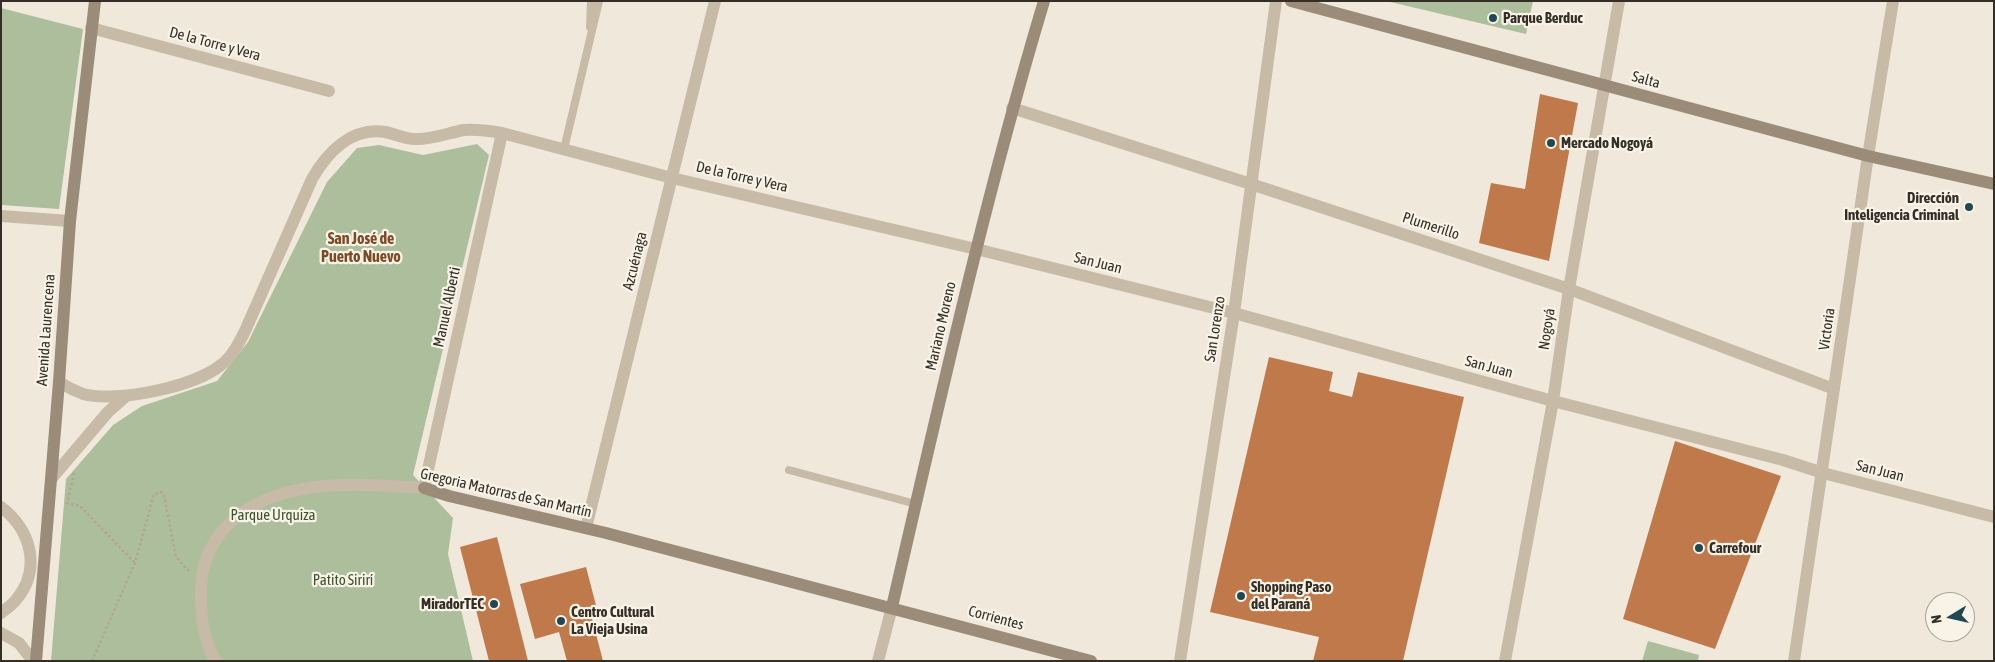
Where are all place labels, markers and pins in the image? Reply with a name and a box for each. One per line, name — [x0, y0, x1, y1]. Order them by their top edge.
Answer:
place label: Parque Berduc — [1503, 9, 1583, 27]
marker: Parque Berduc — [1487, 12, 1499, 24]
place label: Mercado Nogoyá — [1561, 134, 1653, 152]
marker: Mercado Nogoyá — [1545, 137, 1557, 149]
place label: Dirección Inteligencia Criminal — [1844, 189, 1959, 224]
marker: Dirección Inteligencia Criminal — [1963, 201, 1975, 213]
place label: Carrefour — [1709, 539, 1761, 557]
marker: Carrefour — [1693, 542, 1705, 554]
place label: Shopping Paso del Paraná — [1251, 578, 1331, 613]
marker: Shopping Paso del Paraná — [1235, 590, 1247, 602]
place label: MiradorTEC — [421, 595, 484, 613]
marker: MiradorTEC — [488, 598, 500, 610]
place label: Centro Cultural La Vieja Usina — [571, 603, 654, 638]
marker: Centro Cultural La Vieja Usina — [555, 615, 567, 627]

